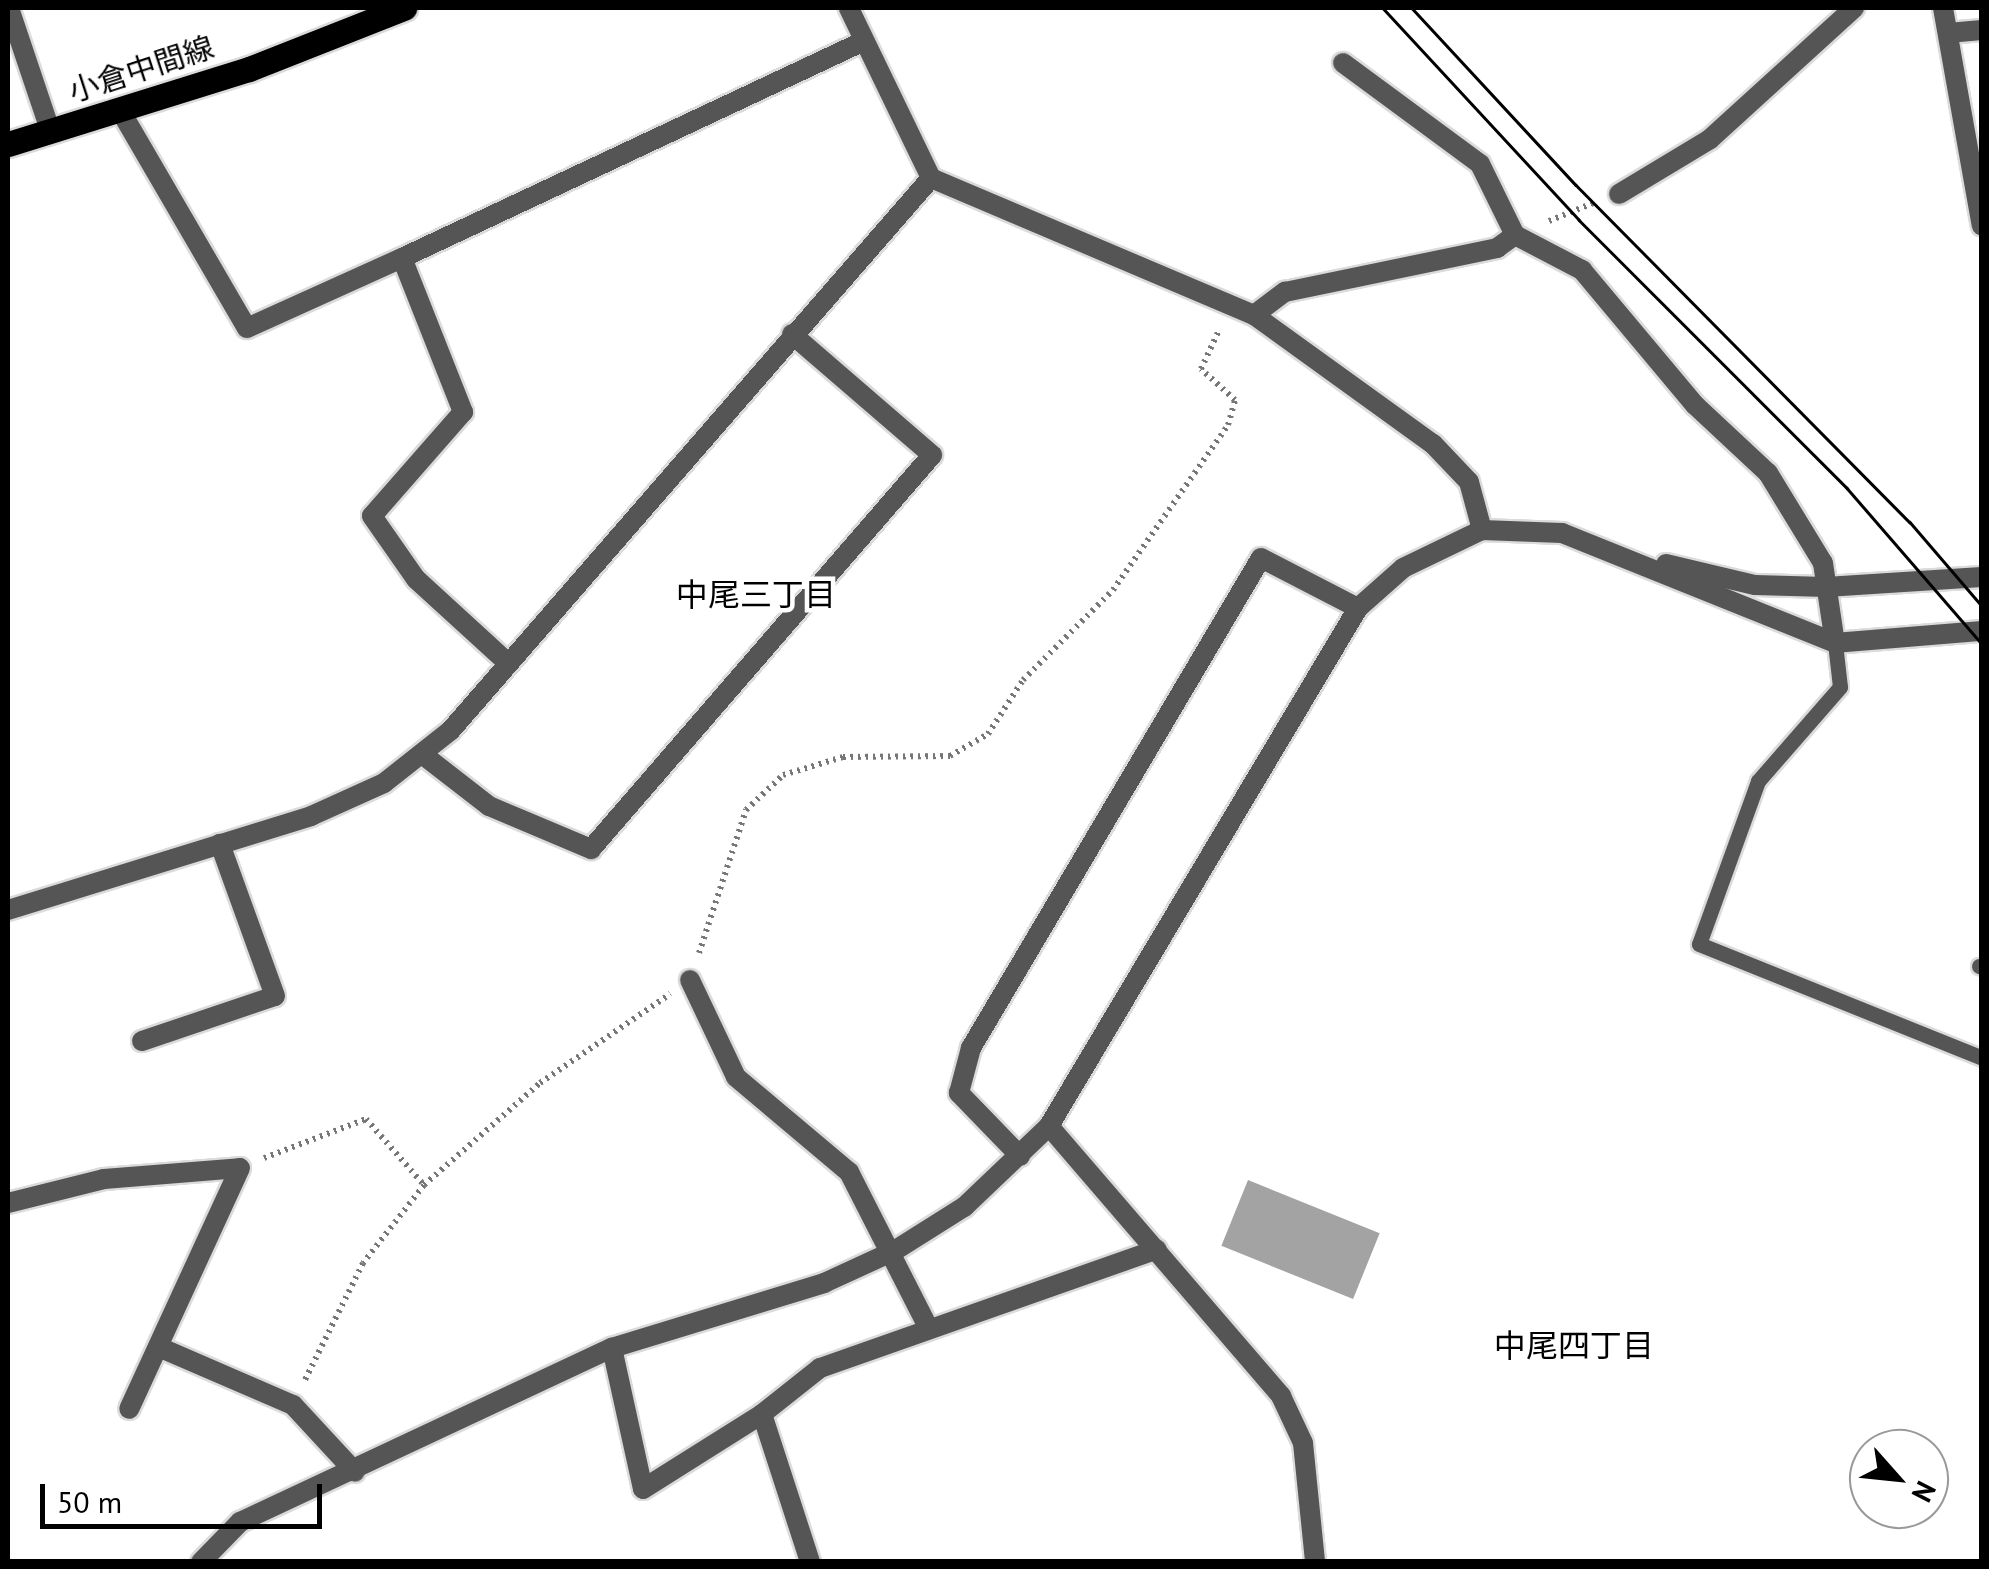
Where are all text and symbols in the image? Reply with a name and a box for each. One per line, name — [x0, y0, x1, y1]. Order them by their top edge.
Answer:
street label: 小倉中間線 — [64, 29, 218, 109]
district label: 中尾三丁目 — [676, 575, 836, 613]
district label: 中尾四丁目 — [1494, 1326, 1654, 1364]
north arrow — [1849, 1429, 1949, 1529]
scale bar — [45, 1464, 328, 1526]
text: N — [1904, 1475, 1945, 1509]
text: 50 m — [57, 1482, 122, 1521]

